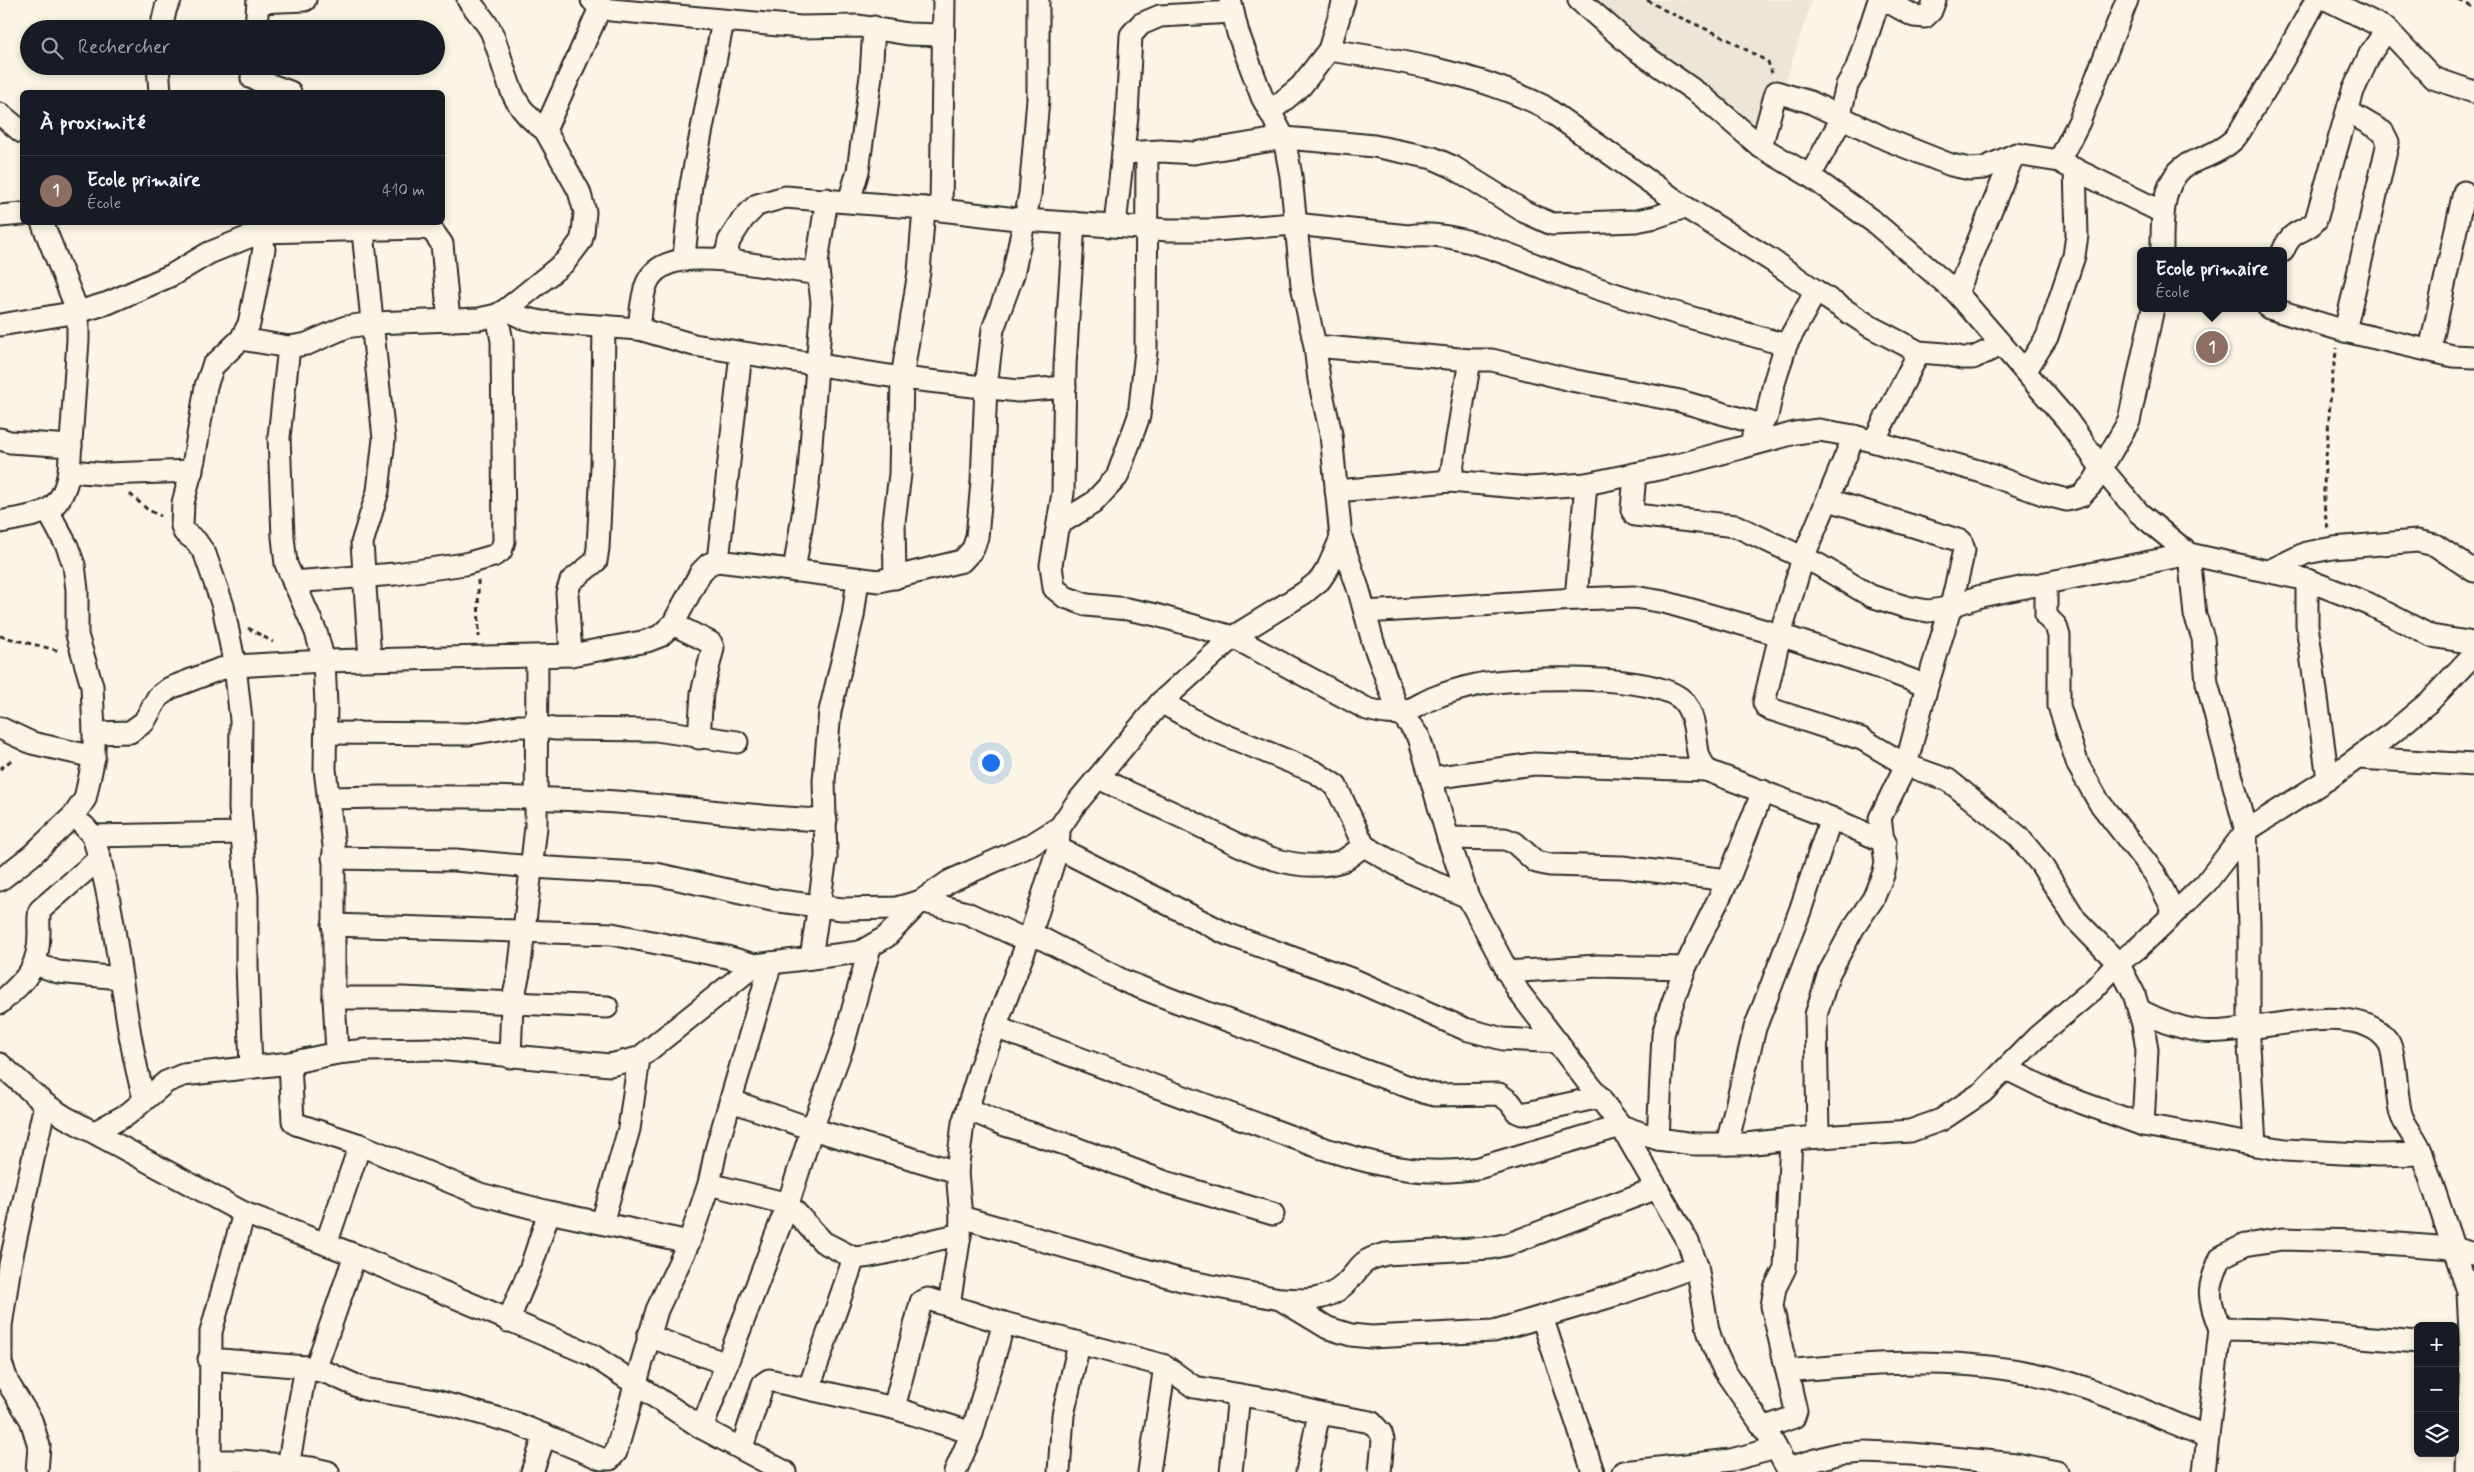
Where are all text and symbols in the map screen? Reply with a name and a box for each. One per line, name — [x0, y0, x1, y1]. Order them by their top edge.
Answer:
search box — [20, 20, 445, 75]
icon: search — [38, 34, 66, 62]
text: Rechercher — [78, 35, 170, 60]
text: À proximité — [40, 109, 146, 137]
text: Ecole primaire — [87, 168, 200, 193]
text: 1 — [52, 180, 60, 201]
text: 410 m — [382, 180, 425, 201]
text: École — [87, 193, 121, 214]
popup — [2137, 247, 2287, 312]
text: Ecole primaire — [2155, 257, 2269, 282]
text: École — [2155, 282, 2190, 303]
pin: 1 — [2196, 328, 2228, 366]
your location — [978, 750, 1004, 776]
map controls — [2414, 1322, 2459, 1457]
button: + — [2414, 1322, 2459, 1367]
button: − — [2414, 1367, 2459, 1412]
button: layers — [2414, 1412, 2459, 1457]

